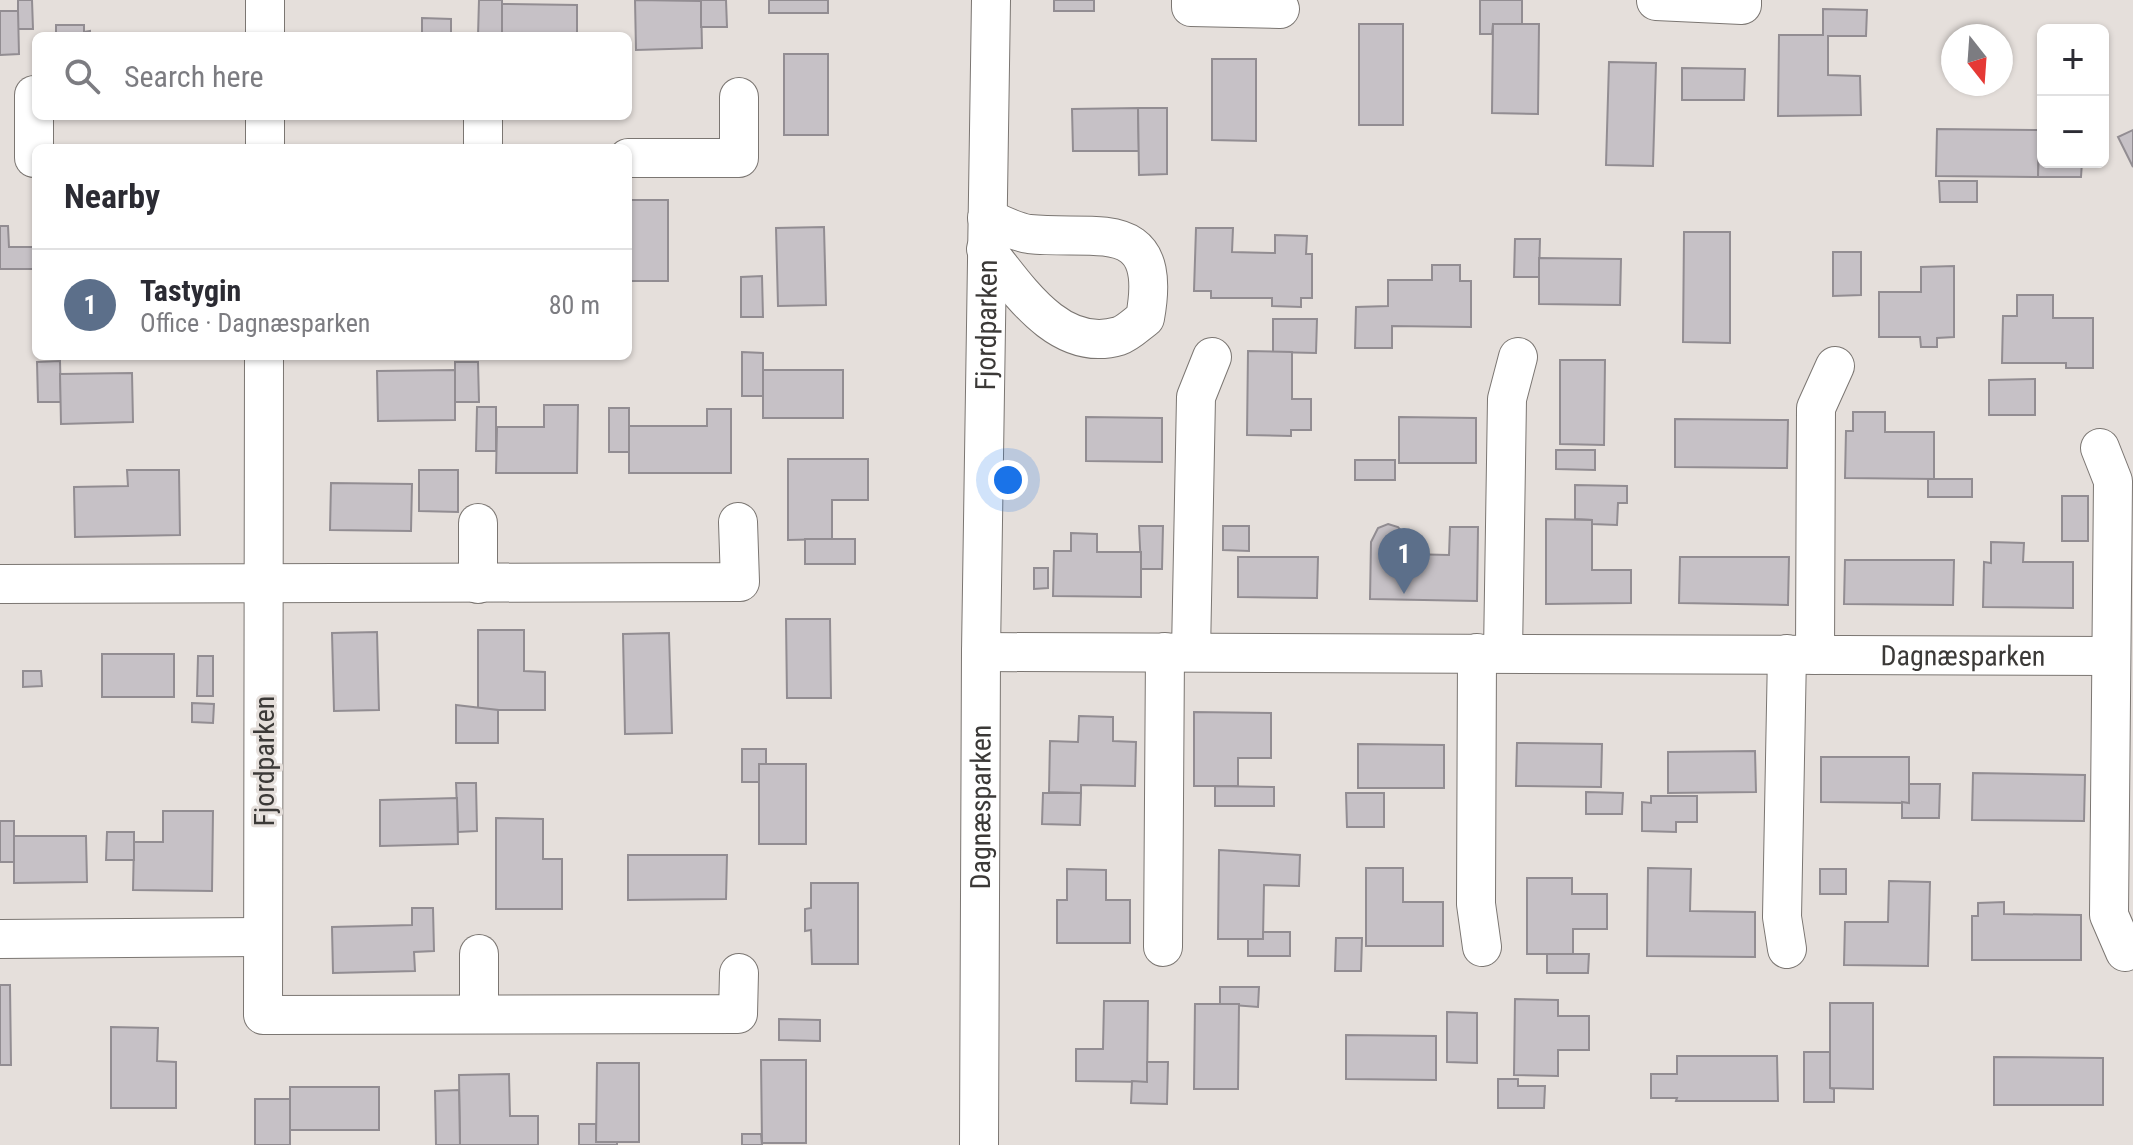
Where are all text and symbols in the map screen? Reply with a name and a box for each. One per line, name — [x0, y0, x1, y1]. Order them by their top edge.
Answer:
north arrow — [1941, 24, 2013, 96]
map controls — [2037, 24, 2109, 168]
button: + — [2037, 24, 2109, 96]
search box — [32, 32, 632, 120]
icon: search — [60, 54, 104, 98]
text: Search here — [124, 59, 264, 94]
button: − — [2037, 96, 2109, 168]
text: Nearby — [64, 176, 160, 216]
street label: Fjordparken — [969, 259, 1004, 391]
text: Tastygin — [140, 273, 241, 308]
text: 1 — [83, 290, 97, 320]
text: 80 m — [549, 290, 600, 320]
text: Office · Dagnæsparken — [140, 308, 370, 338]
your location — [988, 460, 1028, 500]
pin: 1 — [1378, 528, 1430, 594]
street label: Dagnæsparken — [1881, 639, 2045, 673]
street label: Fjordparken — [248, 696, 281, 826]
street label: Dagnæsparken — [964, 725, 998, 889]

